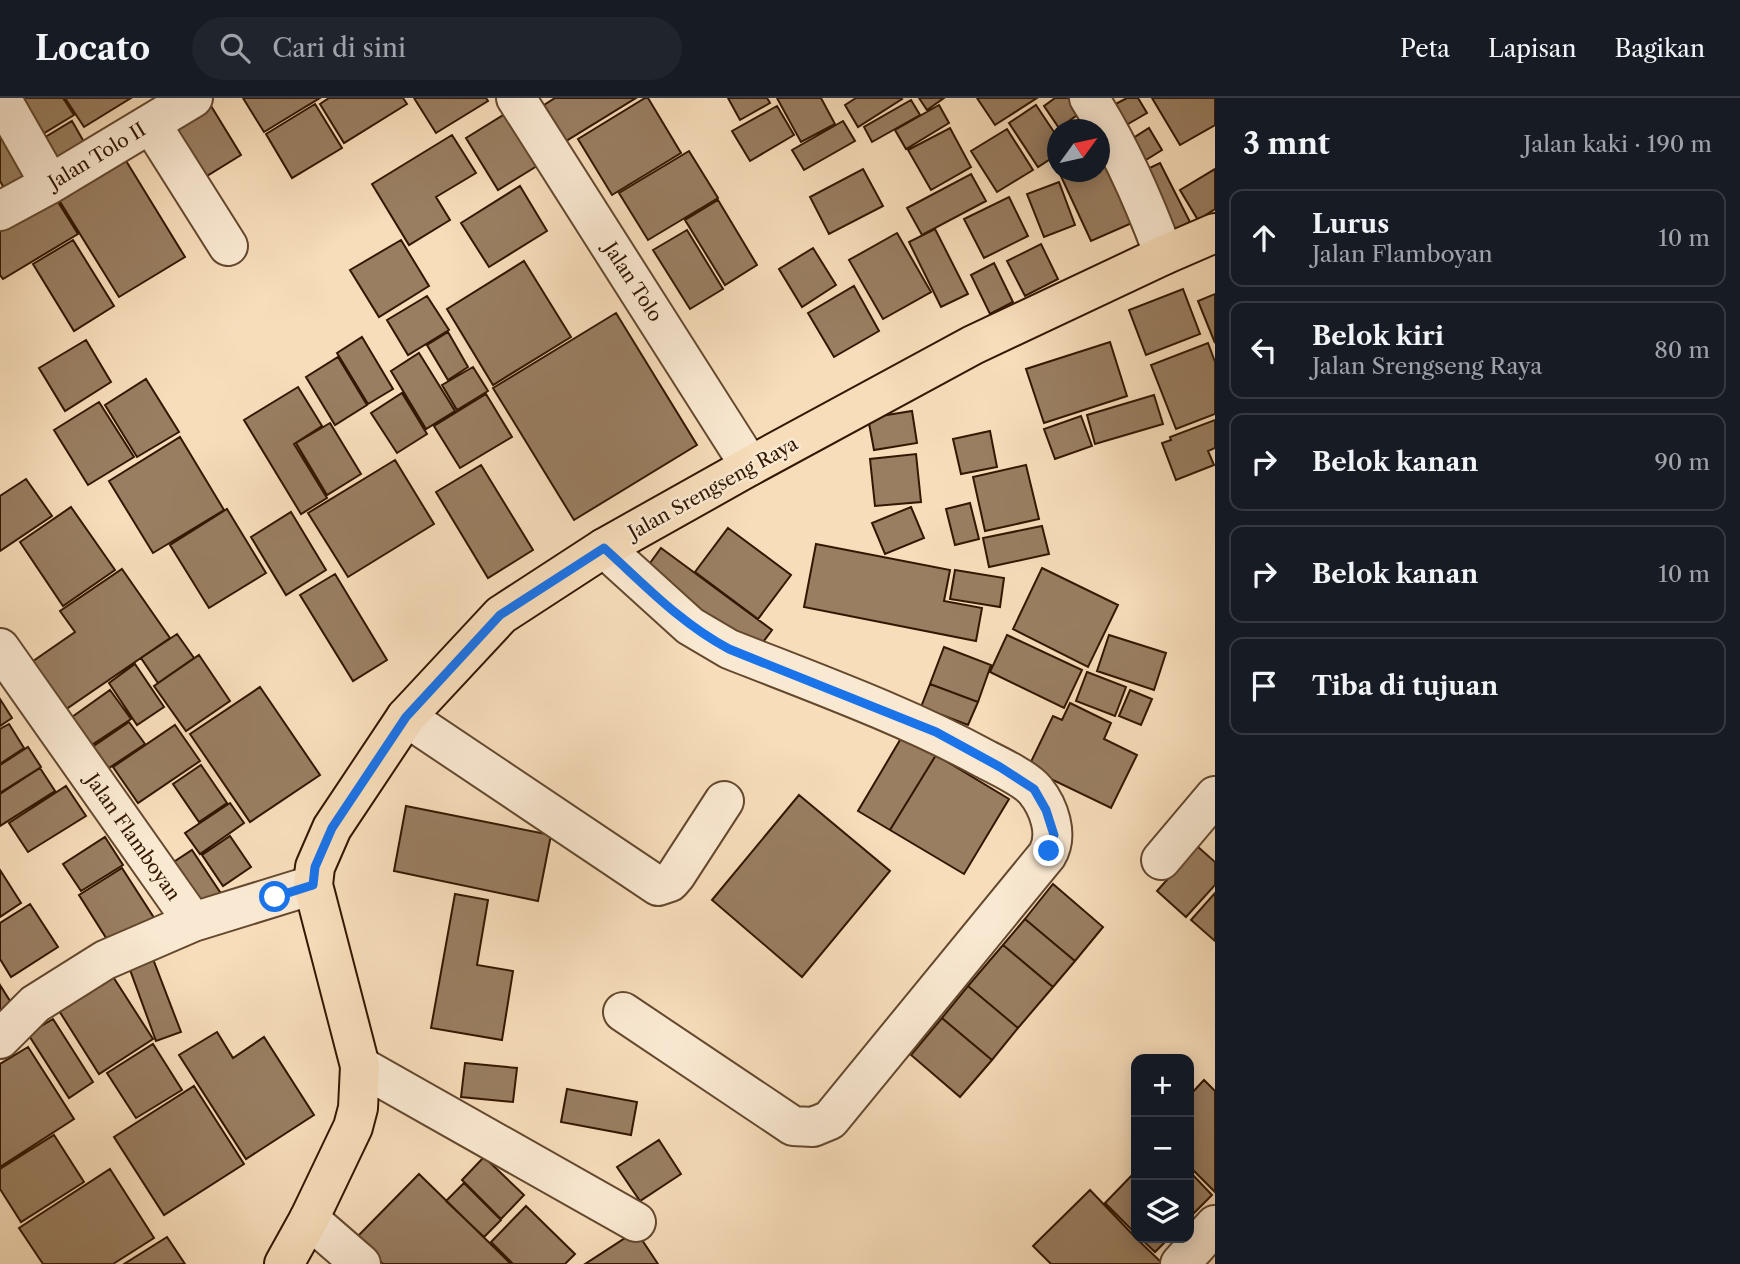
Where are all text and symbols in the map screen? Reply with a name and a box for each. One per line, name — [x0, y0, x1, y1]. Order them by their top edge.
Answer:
search box — [192, 17, 682, 80]
text: Locato — [35, 28, 150, 69]
icon: search — [216, 29, 254, 67]
text: Cari di sini — [272, 32, 406, 64]
text: Peta — [1400, 34, 1450, 63]
text: Lapisan — [1488, 34, 1577, 63]
text: Bagikan — [1615, 34, 1705, 63]
street label: Jalan Tolo II — [42, 118, 150, 196]
north arrow — [1047, 119, 1110, 182]
text: 3 mnt — [1243, 125, 1330, 162]
text: Jalan kaki · 190 m — [1523, 130, 1712, 158]
text: Lurus — [1312, 208, 1389, 240]
icon: ahead — [1245, 219, 1283, 257]
text: 10 m — [1658, 224, 1710, 252]
street label: Jalan Tolo — [597, 235, 667, 326]
text: Jalan Flamboyan — [1312, 240, 1493, 268]
text: Belok kiri — [1312, 320, 1444, 352]
icon: left — [1245, 331, 1283, 369]
text: 80 m — [1654, 336, 1710, 364]
text: Jalan Srengseng Raya — [1312, 352, 1542, 380]
street label: Jalan Srengseng Raya — [622, 432, 802, 546]
icon: right — [1245, 443, 1283, 481]
text: Belok kanan — [1312, 446, 1478, 478]
text: 90 m — [1654, 448, 1710, 476]
icon: right — [1245, 555, 1283, 593]
text: Belok kanan — [1312, 558, 1478, 590]
text: 10 m — [1658, 560, 1710, 588]
icon: arrive — [1245, 667, 1283, 705]
text: Tiba di tujuan — [1312, 670, 1498, 702]
street label: Jalan Flamboyan — [79, 767, 185, 905]
route end — [1033, 835, 1064, 866]
route start — [259, 881, 290, 912]
map controls — [1131, 1054, 1194, 1243]
button: + — [1131, 1054, 1194, 1117]
button: − — [1131, 1117, 1194, 1180]
button: layers — [1131, 1180, 1194, 1243]

